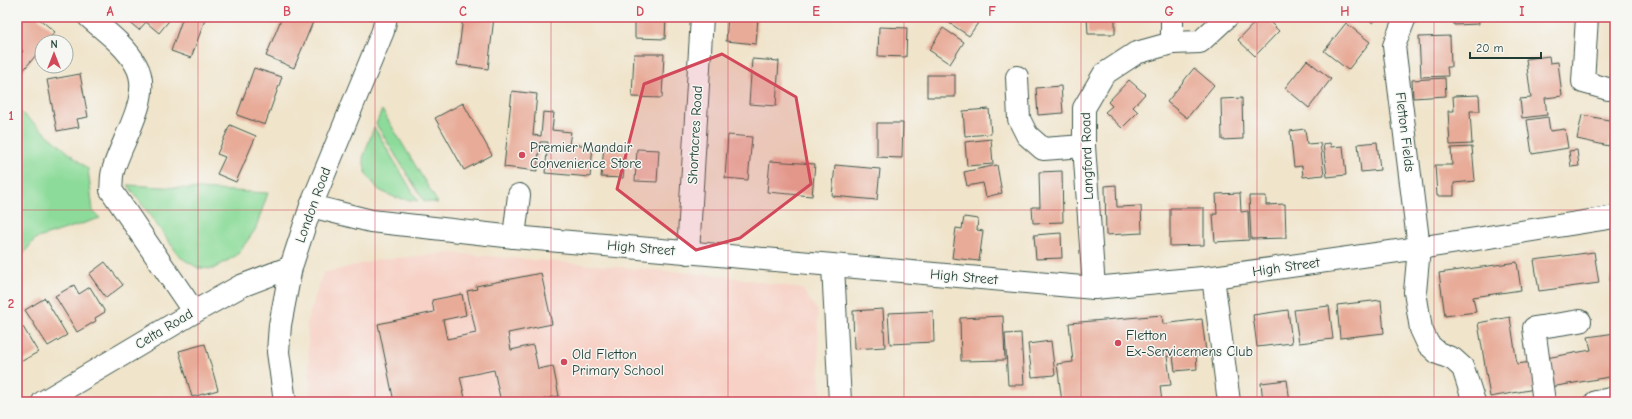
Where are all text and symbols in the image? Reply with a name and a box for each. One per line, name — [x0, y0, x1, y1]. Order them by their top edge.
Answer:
text: A — [106, 4, 114, 19]
text: B — [283, 4, 291, 19]
text: C — [459, 4, 467, 19]
text: D — [636, 4, 644, 19]
text: E — [812, 4, 820, 19]
text: F — [988, 4, 996, 19]
text: G — [1164, 4, 1174, 19]
text: H — [1340, 4, 1350, 19]
text: I — [1519, 4, 1525, 19]
north arrow — [34, 34, 74, 74]
scale bar — [1470, 34, 1541, 60]
text: N — [50, 38, 58, 51]
text: 20 m — [1476, 41, 1504, 55]
street label: Shortacres Road — [684, 85, 706, 185]
street label: Fletton Fields — [1392, 91, 1418, 173]
text: 1 — [8, 108, 14, 123]
street label: Langford Road — [1077, 112, 1097, 200]
place label: Premier Mandair Convenience Store — [530, 139, 641, 172]
marker: Premier Mandair Convenience Store — [517, 150, 527, 160]
street label: London Road — [291, 165, 335, 245]
street label: High Street — [606, 237, 677, 260]
street label: High Street — [1251, 254, 1322, 280]
street label: High Street — [929, 266, 1000, 289]
text: 2 — [8, 296, 14, 311]
street label: Celta Road — [132, 305, 196, 353]
place label: Fletton Ex-Servicemens Club — [1126, 327, 1253, 360]
marker: Fletton Ex-Servicemens Club — [1113, 338, 1123, 348]
place label: Old Fletton Primary School — [572, 346, 664, 379]
marker: Old Fletton Primary School — [559, 357, 569, 367]

